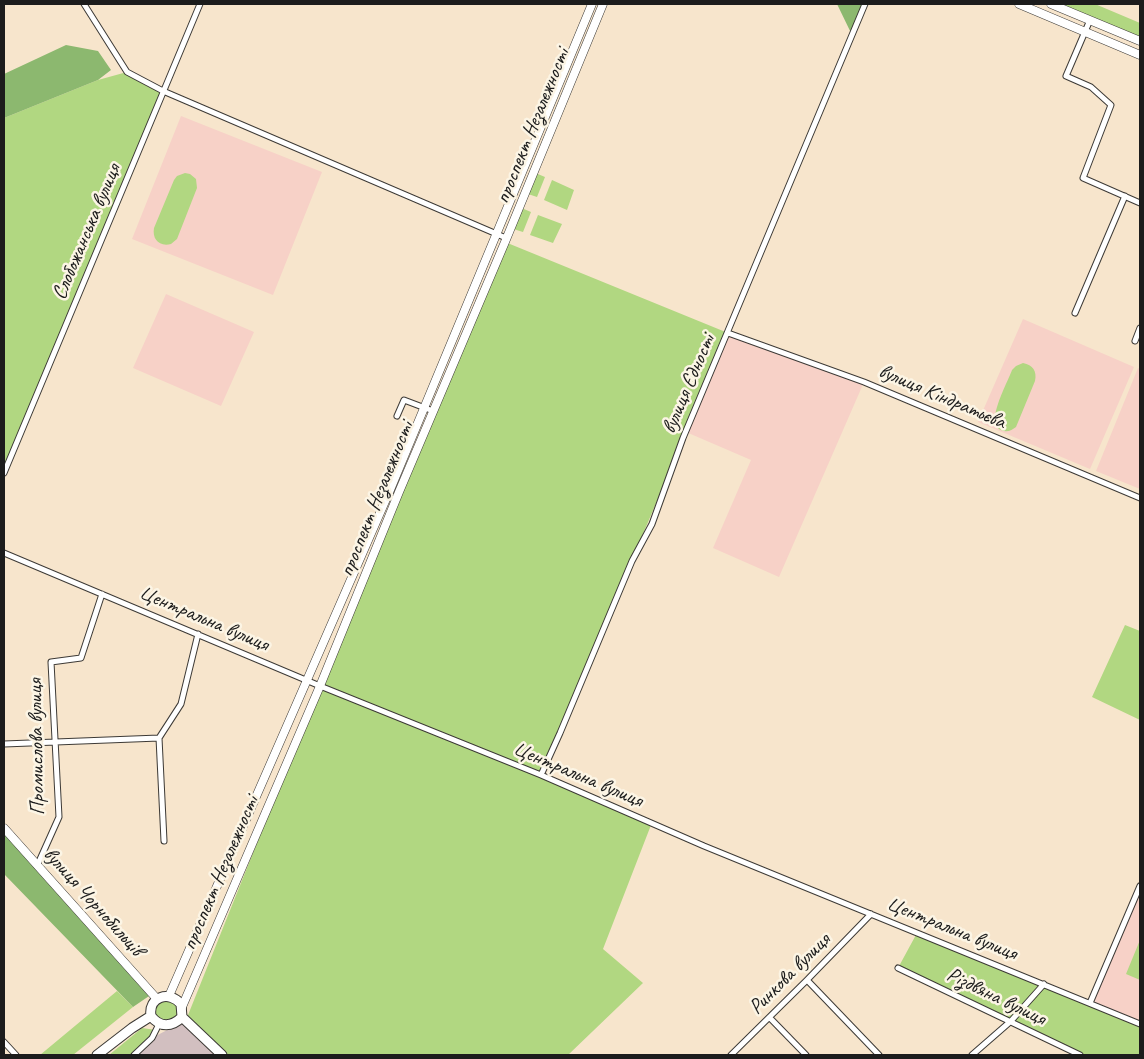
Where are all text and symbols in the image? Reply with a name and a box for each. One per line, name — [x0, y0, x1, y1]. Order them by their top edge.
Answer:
street label: проспект Незалежності — [490, 45, 576, 207]
street label: Слобожанська вулиця — [47, 160, 127, 304]
street label: вулиця Єдності — [657, 331, 721, 437]
street label: вулиця Кіндратьєва — [875, 359, 1009, 435]
street label: проспект Незалежності — [334, 418, 420, 580]
street label: Центральна вулиця — [135, 580, 273, 658]
street label: Промислова вулиця — [23, 678, 51, 816]
street label: Центральна вулиця — [509, 736, 647, 814]
street label: проспект Незалежності — [177, 792, 265, 954]
street label: вулиця Чорнобильців — [38, 842, 148, 962]
street label: Центральна вулиця — [883, 891, 1021, 967]
street label: Ринкова вулиця — [744, 928, 836, 1020]
street label: Різдвяна вулиця — [942, 962, 1050, 1032]

